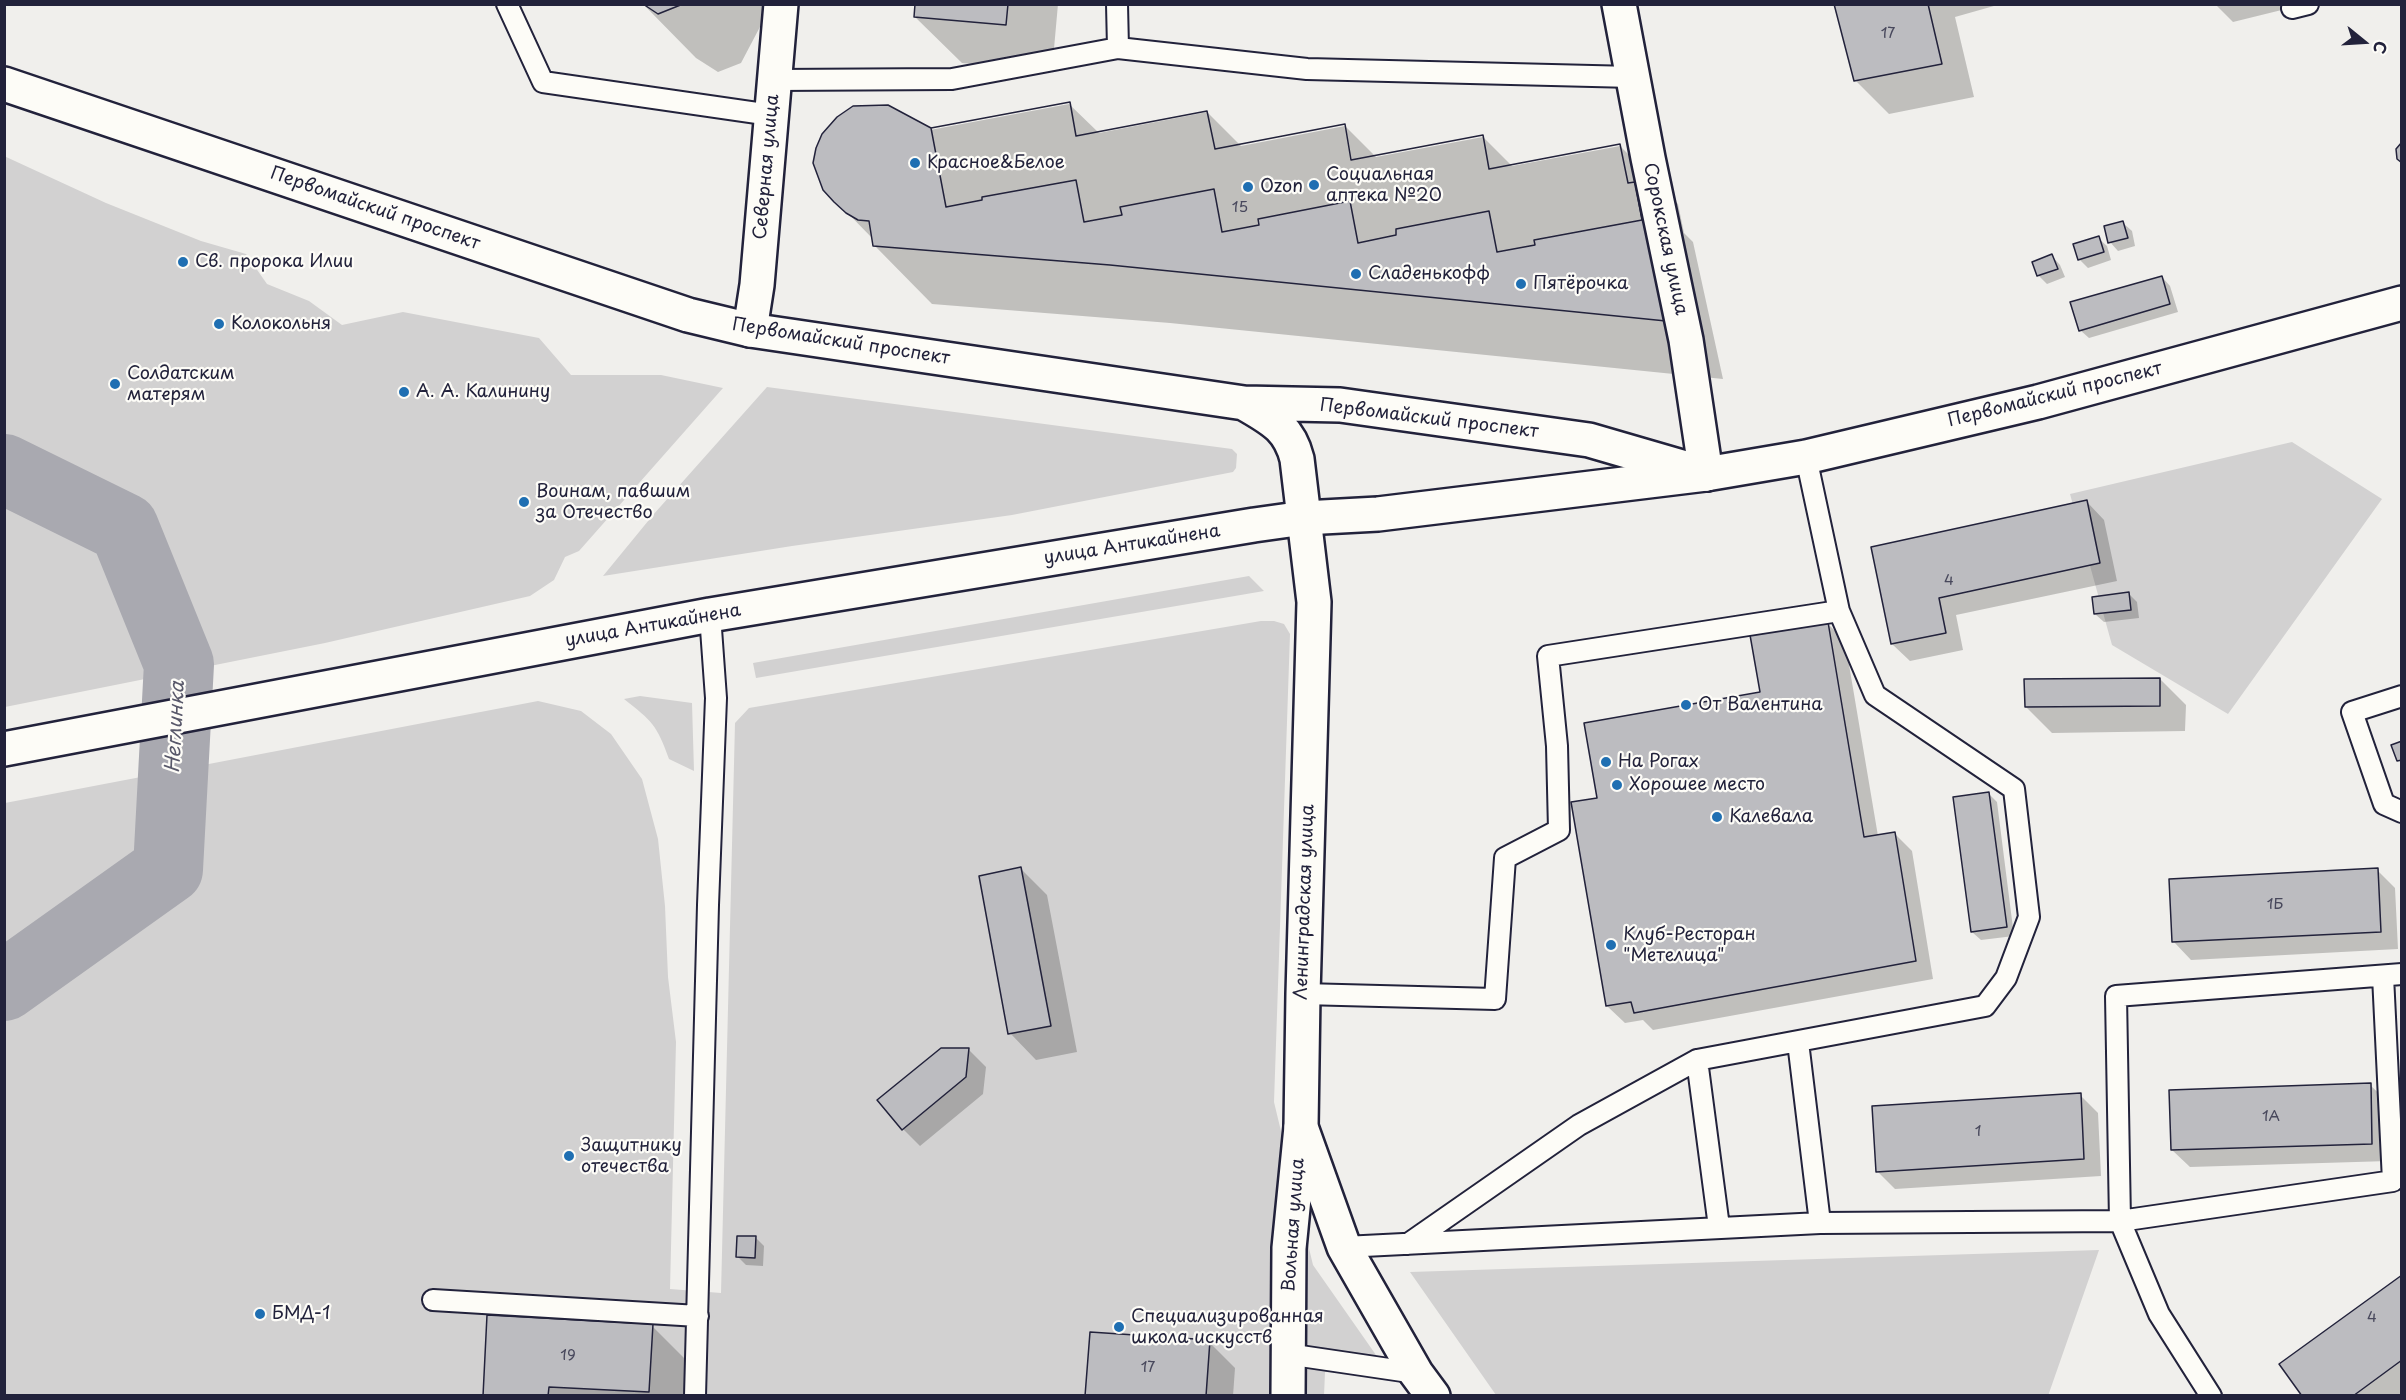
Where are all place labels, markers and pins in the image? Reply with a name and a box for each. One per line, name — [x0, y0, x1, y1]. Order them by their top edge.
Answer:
place label: Красное&Белое — [927, 152, 1065, 174]
marker: Красное&Белое — [908, 156, 922, 170]
place label: Социальная аптека №20 — [1326, 164, 1442, 207]
place label: Ozon — [1260, 176, 1303, 198]
marker: Социальная аптека №20 — [1307, 178, 1321, 192]
marker: Ozon — [1241, 180, 1255, 194]
place label: Св. пророка Илии — [195, 251, 353, 273]
marker: Св. пророка Илии — [176, 255, 190, 269]
place label: Сладенькофф — [1368, 263, 1490, 285]
marker: Сладенькофф — [1349, 267, 1363, 281]
place label: Пятёрочка — [1533, 273, 1628, 295]
marker: Пятёрочка — [1514, 277, 1528, 291]
place label: Колокольня — [231, 313, 331, 335]
marker: Колокольня — [212, 317, 226, 331]
place label: Солдатским матерям — [127, 363, 235, 406]
marker: Солдатским матерям — [108, 377, 122, 391]
place label: А. А. Калинину — [416, 381, 550, 403]
marker: А. А. Калинину — [397, 385, 411, 399]
place label: Воинам, павшим за Отечество — [536, 481, 690, 524]
marker: Воинам, павшим за Отечество — [517, 495, 531, 509]
place label: От Валентина — [1698, 694, 1823, 716]
marker: От Валентина — [1679, 698, 1693, 712]
place label: На Рогах — [1618, 751, 1699, 773]
marker: На Рогах — [1599, 755, 1613, 769]
place label: Хорошее место — [1629, 774, 1765, 796]
marker: Хорошее место — [1610, 778, 1624, 792]
place label: Калевала — [1729, 806, 1813, 828]
marker: Калевала — [1710, 810, 1724, 824]
place label: Клуб-Ресторан "Метелица" — [1623, 924, 1756, 966]
marker: Клуб-Ресторан "Метелица" — [1604, 938, 1618, 952]
place label: Защитнику отечества — [581, 1135, 682, 1178]
marker: Защитнику отечества — [562, 1149, 576, 1163]
place label: БМД-1 — [272, 1303, 330, 1325]
place label: Специализированная школа искусств — [1131, 1306, 1324, 1348]
marker: БМД-1 — [253, 1307, 267, 1321]
marker: Специализированная школа искусств — [1112, 1320, 1126, 1334]

